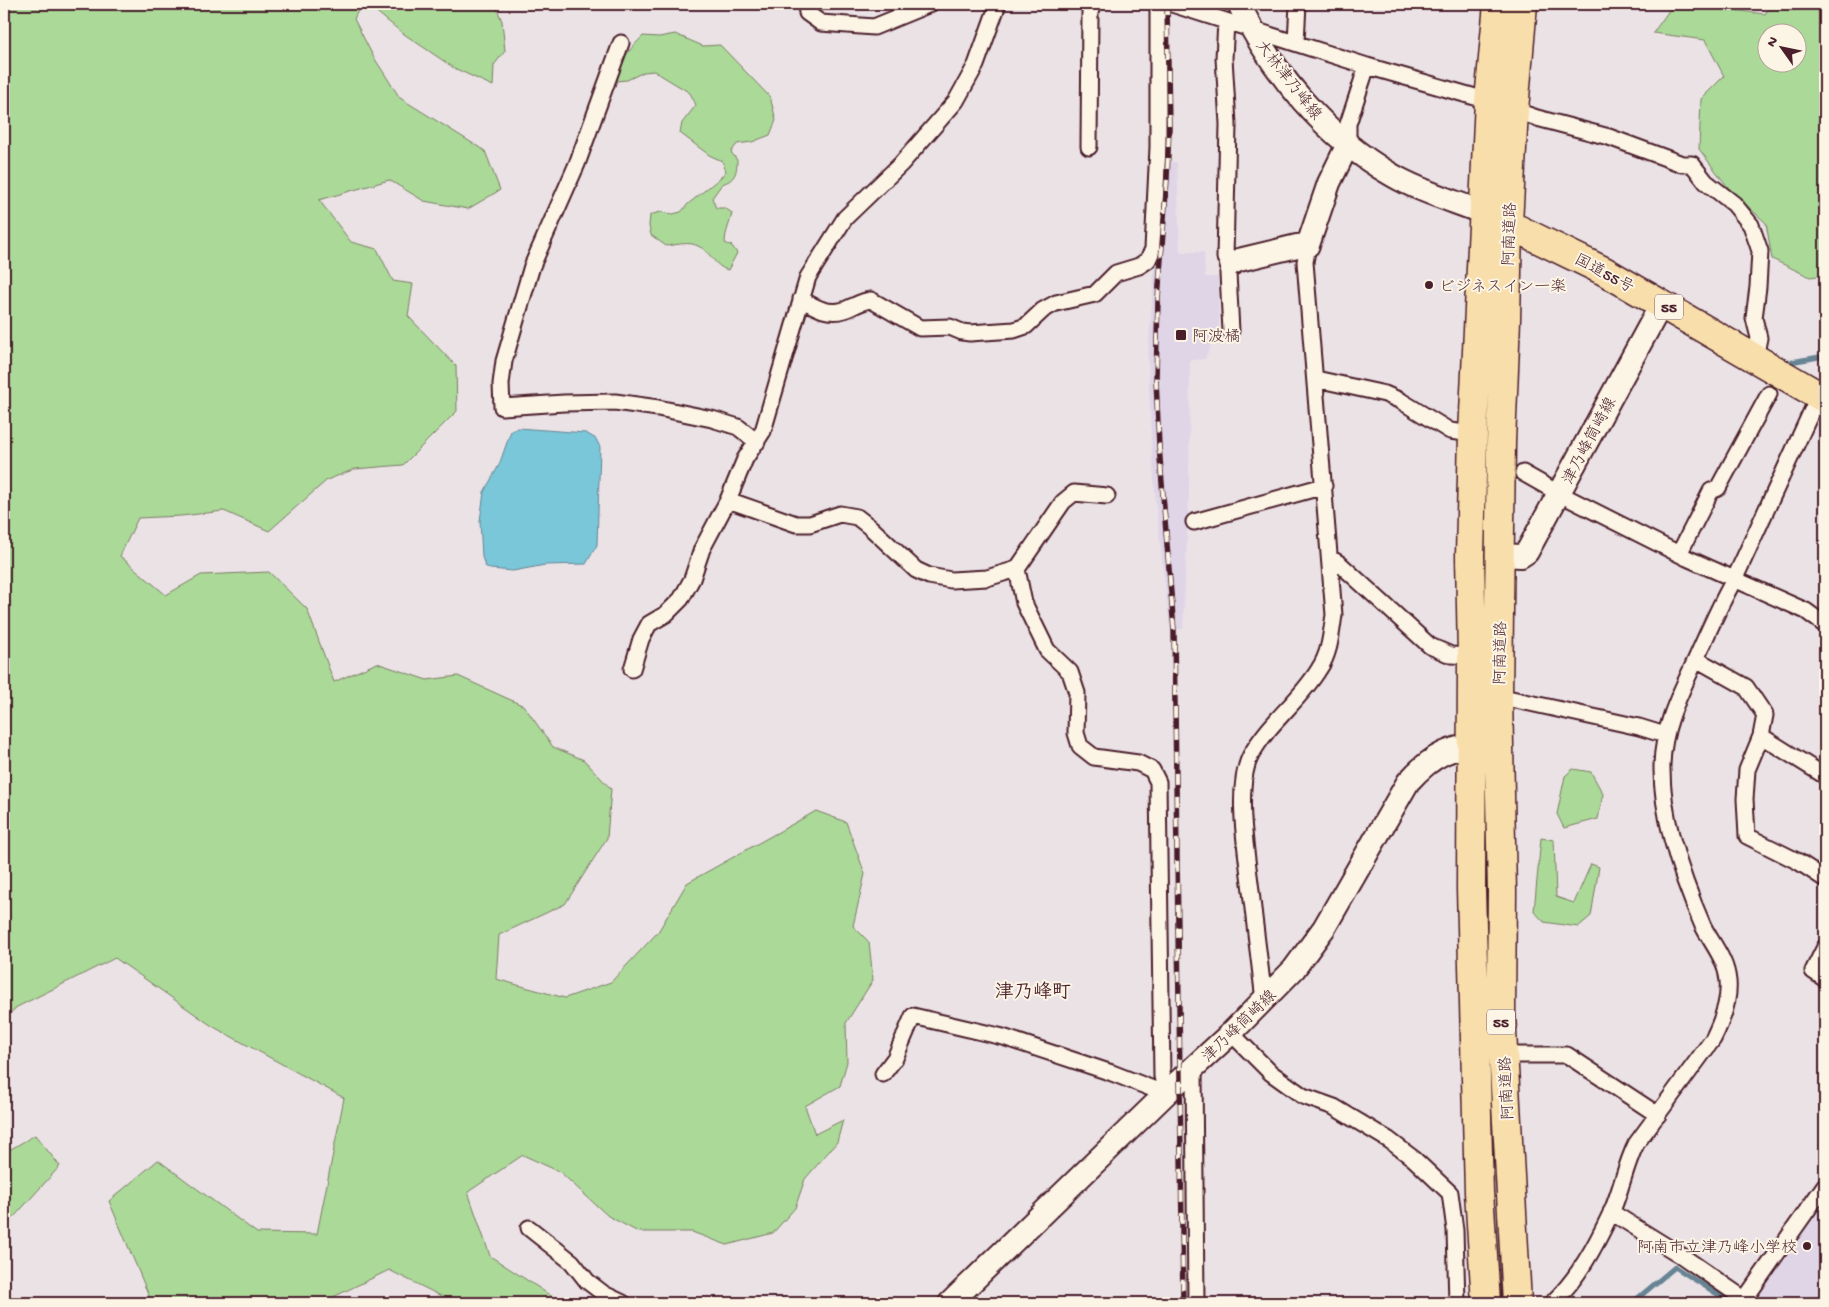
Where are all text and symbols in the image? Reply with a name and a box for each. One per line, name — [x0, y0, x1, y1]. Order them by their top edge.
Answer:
north arrow — [1756, 22, 1806, 72]
text: N — [1764, 34, 1783, 51]
street label: 大林津乃峰線 — [1250, 36, 1326, 125]
street label: 阿南道路 — [1499, 202, 1522, 266]
street label: 国道55号 — [1570, 251, 1637, 299]
place label: ビジネスイン一楽 — [1439, 278, 1566, 298]
marker: ビジネスイン一楽 — [1423, 279, 1435, 291]
road number: 55 — [1655, 294, 1683, 320]
marker: 阿波橘 — [1174, 328, 1188, 342]
place label: 阿波橘 — [1192, 328, 1240, 348]
street label: 津乃峰筒崎線 — [1558, 394, 1622, 488]
street label: 阿南道路 — [1490, 621, 1513, 685]
district label: 津乃峰町 — [995, 981, 1071, 1005]
street label: 津乃峰筒崎線 — [1198, 986, 1282, 1068]
road number: 55 — [1487, 1010, 1515, 1034]
street label: 阿南道路 — [1495, 1055, 1520, 1120]
place label: 阿南市立津乃峰小学校 — [1637, 1238, 1797, 1259]
marker: 阿南市立津乃峰小学校 — [1801, 1240, 1813, 1252]

